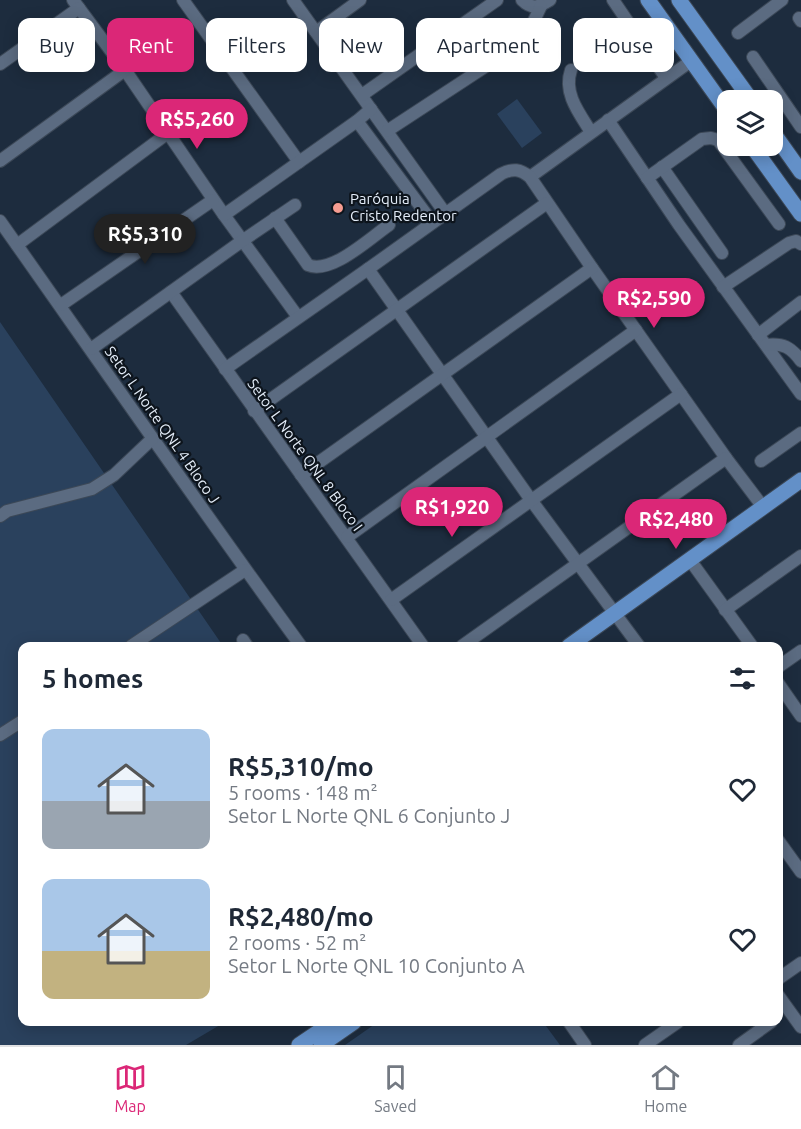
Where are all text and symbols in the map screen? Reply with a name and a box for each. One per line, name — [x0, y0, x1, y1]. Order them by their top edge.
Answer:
chip: Buy — [18, 18, 95, 72]
chip: Rent — [107, 18, 194, 72]
chip: Filters — [206, 18, 307, 72]
chip: New — [319, 18, 404, 72]
chip: Apartment — [416, 18, 561, 72]
chip: House — [573, 18, 674, 72]
map controls — [717, 90, 783, 156]
button: layers — [717, 90, 783, 156]
pin: R$5,260 — [142, 99, 252, 150]
text: R$5,260 — [160, 107, 234, 130]
place label: Paróquia Cristo Redentor — [350, 190, 457, 224]
marker: Paróquia Cristo Redentor — [331, 201, 345, 215]
pin: R$5,310 — [90, 214, 200, 265]
text: R$5,310 — [108, 222, 182, 245]
pin: R$2,590 — [599, 278, 709, 329]
text: R$2,590 — [617, 286, 691, 309]
street label: Setor L Norte QNL 4 Bloco J — [102, 343, 223, 507]
street label: Setor L Norte QNL 8 Bloco I — [244, 375, 366, 534]
pin: R$1,920 — [397, 487, 507, 538]
text: R$1,920 — [415, 495, 489, 518]
pin: R$2,480 — [621, 499, 731, 550]
text: R$2,480 — [639, 507, 713, 530]
icon: filters — [726, 662, 759, 695]
text: 5 homes — [42, 664, 143, 693]
text: R$5,310/mo — [228, 752, 374, 781]
icon: home — [90, 753, 162, 825]
icon: heart — [726, 773, 759, 806]
text: 5 rooms · 148 m² — [228, 781, 378, 804]
text: Setor L Norte QNL 6 Conjunto J — [228, 804, 510, 827]
text: R$2,480/mo — [228, 902, 374, 931]
icon: home — [90, 903, 162, 975]
icon: heart — [726, 923, 759, 956]
text: 2 rooms · 52 m² — [228, 931, 366, 954]
text: Setor L Norte QNL 10 Conjunto A — [228, 954, 525, 977]
tab: Map — [114, 1061, 147, 1115]
tab: Saved — [374, 1061, 417, 1115]
tab: Home — [644, 1061, 687, 1115]

